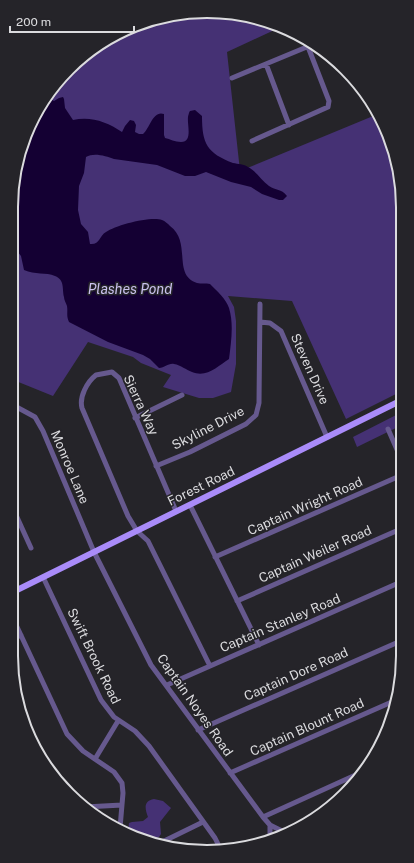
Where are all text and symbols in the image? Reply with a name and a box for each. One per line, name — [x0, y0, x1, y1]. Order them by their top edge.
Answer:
scale bar — [10, 8, 134, 34]
text: 200 m — [16, 15, 51, 29]
water label: Plashes Pond — [88, 281, 172, 297]
street label: Steven Drive — [288, 331, 332, 407]
street label: Sierra Way — [120, 372, 162, 438]
street label: Skyline Drive — [169, 403, 247, 453]
street label: Monroe Lane — [48, 428, 92, 506]
street label: Forest Road — [165, 463, 237, 509]
street label: Captain Wright Road — [245, 474, 365, 538]
street label: Captain Weiler Road — [256, 522, 374, 586]
street label: Captain Stanley Road — [217, 591, 343, 655]
street label: Swift Brook Road — [64, 606, 124, 706]
street label: Captain Dore Road — [242, 644, 350, 704]
street label: Captain Noyes Road — [154, 651, 236, 759]
street label: Captain Blount Road — [248, 695, 366, 759]

